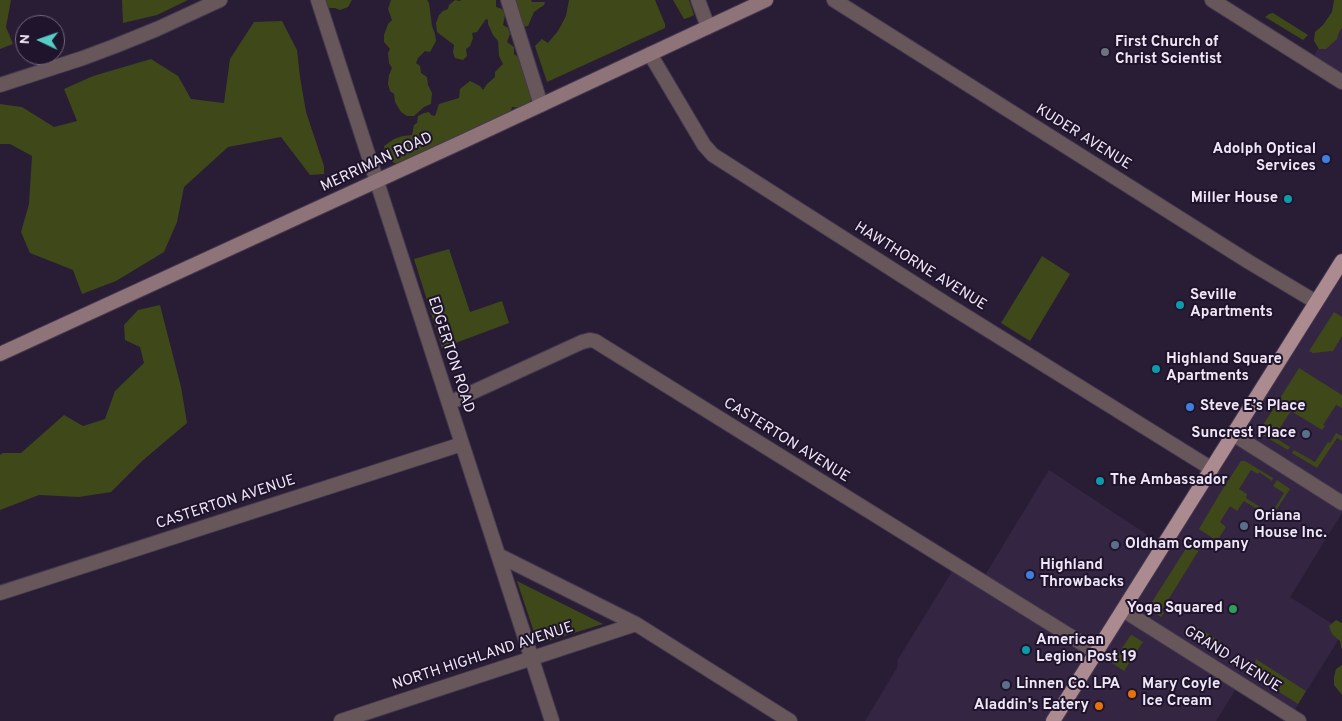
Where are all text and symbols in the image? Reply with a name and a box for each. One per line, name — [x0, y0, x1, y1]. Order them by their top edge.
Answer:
north arrow — [15, 15, 65, 65]
text: N — [17, 34, 34, 45]
place label: First Church of Christ Scientist — [1115, 34, 1222, 69]
marker: First Church of Christ Scientist — [1099, 46, 1111, 58]
street label: KUDER AVENUE — [1032, 101, 1134, 175]
street label: MERRIMAN ROAD — [318, 129, 436, 197]
place label: Adolph Optical Services — [1213, 141, 1316, 176]
marker: Adolph Optical Services — [1320, 153, 1332, 165]
place label: Miller House — [1191, 190, 1278, 208]
marker: Miller House — [1282, 193, 1294, 205]
street label: HAWTHORNE AVENUE — [851, 219, 989, 315]
place label: Seville Apartments — [1190, 287, 1273, 322]
street label: EDGERTON ROAD — [423, 294, 477, 416]
marker: Seville Apartments — [1174, 299, 1186, 311]
place label: Highland Square Apartments — [1166, 351, 1282, 386]
marker: Highland Square Apartments — [1150, 363, 1162, 375]
street label: CASTERTON AVENUE — [720, 395, 852, 487]
place label: Steve E’s Place — [1200, 398, 1306, 416]
marker: Steve E’s Place — [1184, 401, 1196, 413]
place label: Suncrest Place — [1191, 425, 1296, 443]
marker: Suncrest Place — [1300, 428, 1312, 440]
street label: CASTERTON AVENUE — [154, 472, 298, 534]
place label: The Ambassador — [1110, 472, 1227, 490]
marker: The Ambassador — [1094, 475, 1106, 487]
place label: Oriana House Inc. — [1254, 508, 1327, 543]
marker: Oriana House Inc. — [1238, 520, 1250, 532]
place label: Oldham Company — [1125, 536, 1249, 554]
marker: Oldham Company — [1109, 539, 1121, 551]
place label: Highland Throwbacks — [1040, 557, 1124, 592]
marker: Highland Throwbacks — [1024, 569, 1036, 581]
place label: Yoga Squared — [1127, 600, 1223, 618]
marker: Yoga Squared — [1227, 603, 1239, 615]
street label: NORTH HIGHLAND AVENUE — [390, 619, 576, 695]
street label: GRAND AVENUE — [1180, 623, 1284, 697]
place label: American Legion Post 19 — [1036, 632, 1137, 667]
marker: American Legion Post 19 — [1020, 644, 1032, 656]
place label: Linnen Co. LPA — [1016, 676, 1120, 694]
place label: Mary Coyle Ice Cream — [1142, 676, 1220, 711]
marker: Linnen Co. LPA — [1000, 679, 1012, 691]
marker: Mary Coyle Ice Cream — [1126, 688, 1138, 700]
place label: Aladdin's Eatery — [974, 697, 1089, 715]
marker: Aladdin's Eatery — [1093, 700, 1105, 712]

